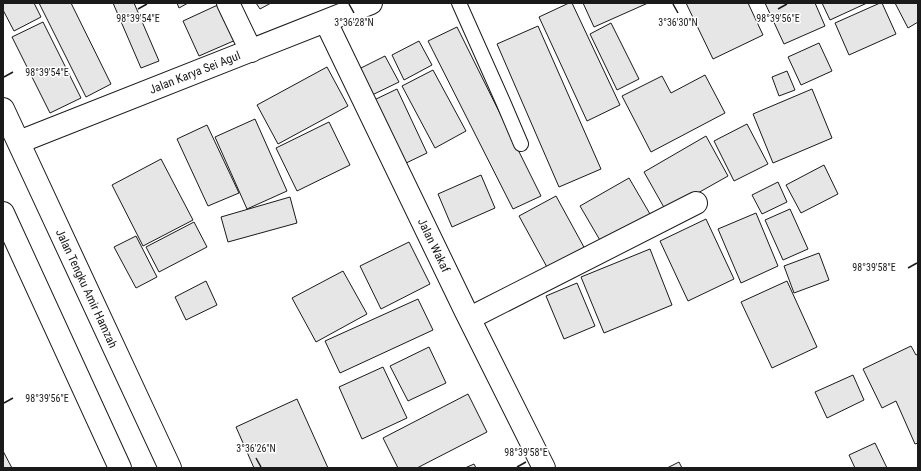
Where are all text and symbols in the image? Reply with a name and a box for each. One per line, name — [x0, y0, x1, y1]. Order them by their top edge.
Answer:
text: 98°39'54"E — [116, 13, 160, 24]
text: 98°39'56"E — [756, 13, 800, 24]
text: 3°36'28"N — [334, 17, 374, 28]
text: 3°36'30"N — [658, 17, 698, 28]
street label: Jalan Karya Sei Agul — [147, 48, 242, 97]
text: 98°39'54"E — [25, 67, 69, 78]
street label: Jalan Wakaf — [415, 216, 453, 275]
street label: Jalan Tengku Amir Hamzah — [53, 227, 120, 350]
text: 98°39'58"E — [852, 262, 896, 273]
text: 98°39'56"E — [25, 393, 69, 404]
text: 3°36'26"N — [236, 443, 276, 454]
text: 98°39'58"E — [504, 447, 548, 458]

